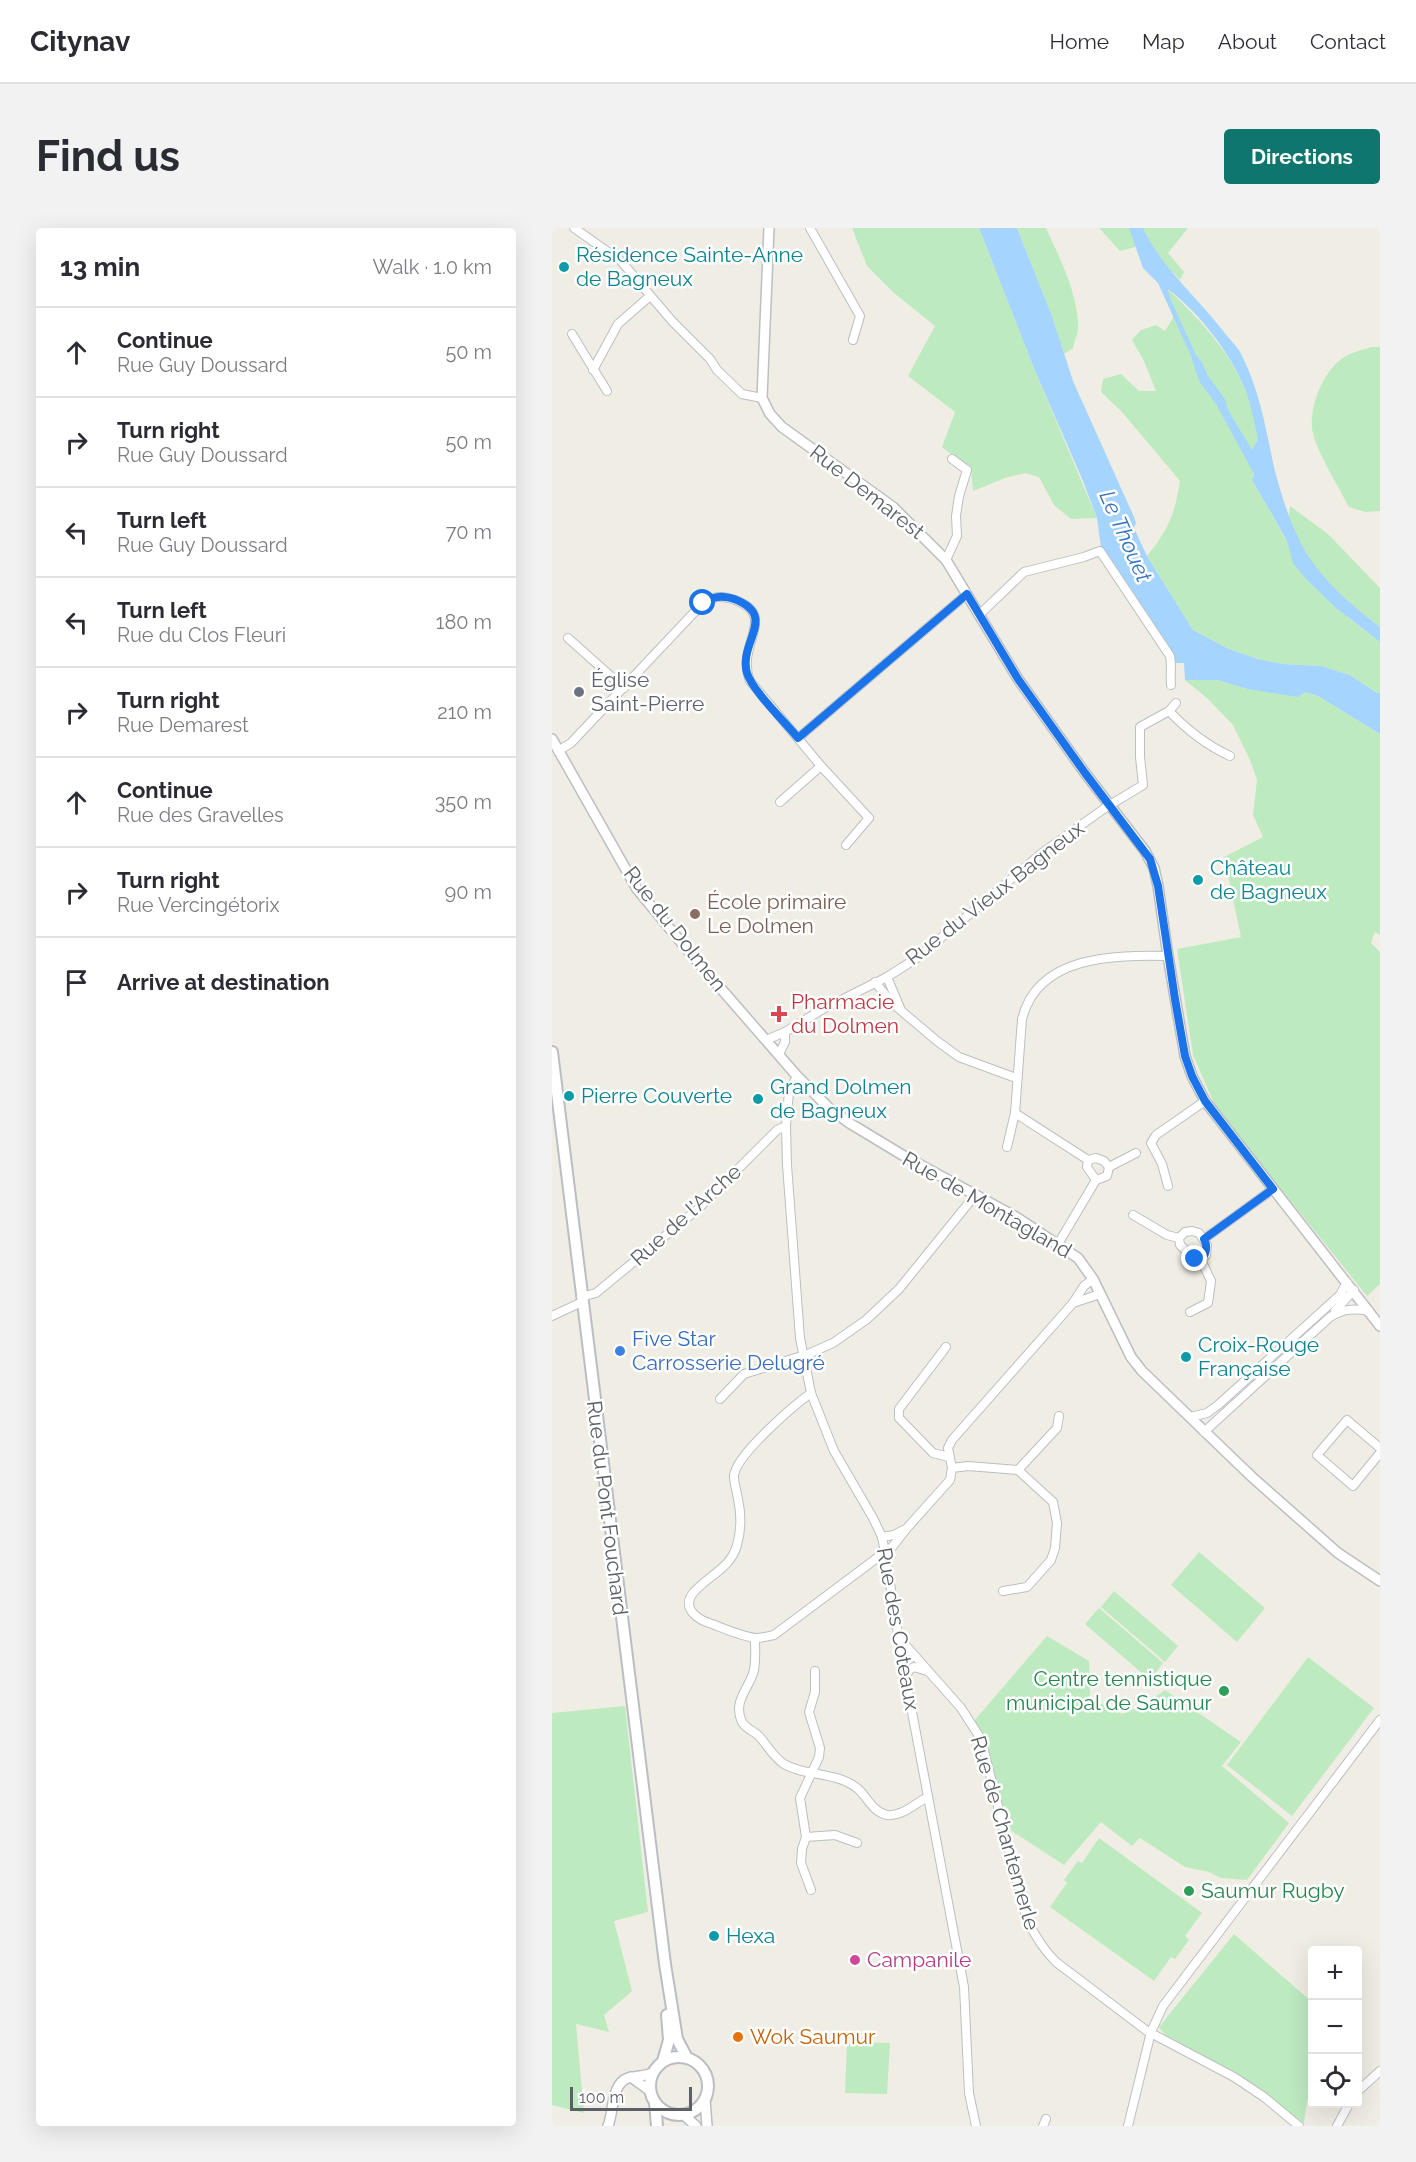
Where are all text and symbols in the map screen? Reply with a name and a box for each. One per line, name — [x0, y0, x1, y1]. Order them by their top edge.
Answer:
text: Citynav — [30, 25, 130, 58]
text: Home — [1050, 29, 1109, 54]
text: Map — [1142, 29, 1185, 54]
text: About — [1218, 29, 1277, 54]
text: Contact — [1310, 29, 1386, 54]
button: Directions — [1224, 129, 1380, 184]
text: Find us — [36, 132, 180, 181]
place label: Résidence Sainte-Anne de Bagneux — [576, 242, 803, 291]
text: 13 min — [60, 252, 140, 282]
text: Walk · 1.0 km — [373, 255, 492, 279]
marker: Résidence Sainte-Anne de Bagneux — [557, 260, 571, 274]
text: Continue — [117, 327, 213, 353]
icon: ahead — [60, 336, 93, 369]
text: 50 m — [445, 340, 492, 364]
text: Rue Guy Doussard — [117, 353, 288, 377]
text: Turn right — [117, 417, 220, 443]
icon: right — [60, 426, 93, 459]
text: 50 m — [445, 430, 492, 454]
street label: Rue Demarest — [805, 439, 930, 544]
text: Rue Guy Doussard — [117, 443, 288, 467]
water label: Le Thouet — [1094, 486, 1158, 587]
text: Turn left — [117, 507, 207, 533]
icon: left — [60, 516, 93, 549]
text: 70 m — [446, 520, 492, 544]
text: Rue Guy Doussard — [117, 533, 288, 557]
route start — [689, 589, 715, 615]
text: Turn left — [117, 597, 207, 623]
icon: left — [60, 606, 93, 639]
text: 180 m — [436, 610, 492, 634]
text: Rue du Clos Fleuri — [117, 623, 286, 647]
place label: Église Saint-Pierre — [591, 667, 704, 716]
marker: Église Saint-Pierre — [572, 685, 586, 699]
text: Turn right — [117, 687, 220, 713]
icon: right — [60, 696, 93, 729]
text: 210 m — [437, 700, 492, 724]
text: Rue Demarest — [117, 713, 249, 737]
text: Continue — [117, 777, 213, 803]
icon: ahead — [60, 786, 93, 819]
text: 350 m — [435, 790, 492, 814]
text: Rue des Gravelles — [117, 803, 284, 827]
street label: Rue du Vieux Bagneux — [901, 815, 1089, 970]
place label: Château de Bagneux — [1210, 855, 1327, 904]
street label: Rue du Dolmen — [619, 861, 732, 996]
text: Turn right — [117, 867, 220, 893]
marker: Château de Bagneux — [1191, 873, 1205, 887]
icon: right — [60, 876, 93, 909]
text: 90 m — [445, 880, 492, 904]
place label: École primaire Le Dolmen — [707, 889, 846, 938]
text: Rue Vercingétorix — [117, 893, 280, 917]
marker: École primaire Le Dolmen — [688, 907, 702, 921]
icon: arrive — [60, 966, 93, 999]
text: Arrive at destination — [117, 969, 330, 995]
place label: Pharmacie du Dolmen — [791, 989, 899, 1038]
marker: Pharmacie du Dolmen — [772, 1007, 786, 1021]
place label: Grand Dolmen de Bagneux — [770, 1074, 912, 1123]
place label: Pierre Couverte — [581, 1083, 732, 1108]
marker: Pierre Couverte — [562, 1089, 576, 1103]
marker: Grand Dolmen de Bagneux — [751, 1092, 765, 1106]
street label: Rue de Montagland — [898, 1146, 1076, 1263]
street label: Rue de l'Arche — [625, 1159, 746, 1271]
route end — [1181, 1245, 1207, 1271]
place label: Five Star Carrosserie Delugré — [632, 1326, 825, 1375]
place label: Croix-Rouge Française — [1198, 1332, 1319, 1381]
marker: Five Star Carrosserie Delugré — [613, 1344, 627, 1358]
marker: Croix-Rouge Française — [1179, 1350, 1193, 1364]
street label: Rue du Pont Fouchard — [582, 1399, 633, 1617]
street label: Rue des Coteaux — [872, 1545, 925, 1713]
place label: Centre tennistique municipal de Saumur — [1006, 1666, 1213, 1715]
marker: Centre tennistique municipal de Saumur — [1217, 1684, 1231, 1698]
street label: Rue de Chantemerle — [966, 1733, 1045, 1933]
place label: Saumur Rugby — [1201, 1878, 1345, 1903]
marker: Saumur Rugby — [1182, 1884, 1196, 1898]
place label: Hexa — [726, 1923, 775, 1948]
marker: Hexa — [707, 1929, 721, 1943]
map controls — [1308, 1946, 1362, 2108]
button: + — [1308, 1946, 1362, 2000]
place label: Campanile — [867, 1947, 971, 1972]
marker: Campanile — [848, 1953, 862, 1967]
button: − — [1308, 2000, 1362, 2054]
place label: Wok Saumur — [750, 2024, 876, 2049]
marker: Wok Saumur — [731, 2030, 745, 2044]
button: locate — [1308, 2054, 1362, 2108]
scale bar — [570, 2084, 692, 2112]
text: 100 m — [579, 2088, 624, 2107]

